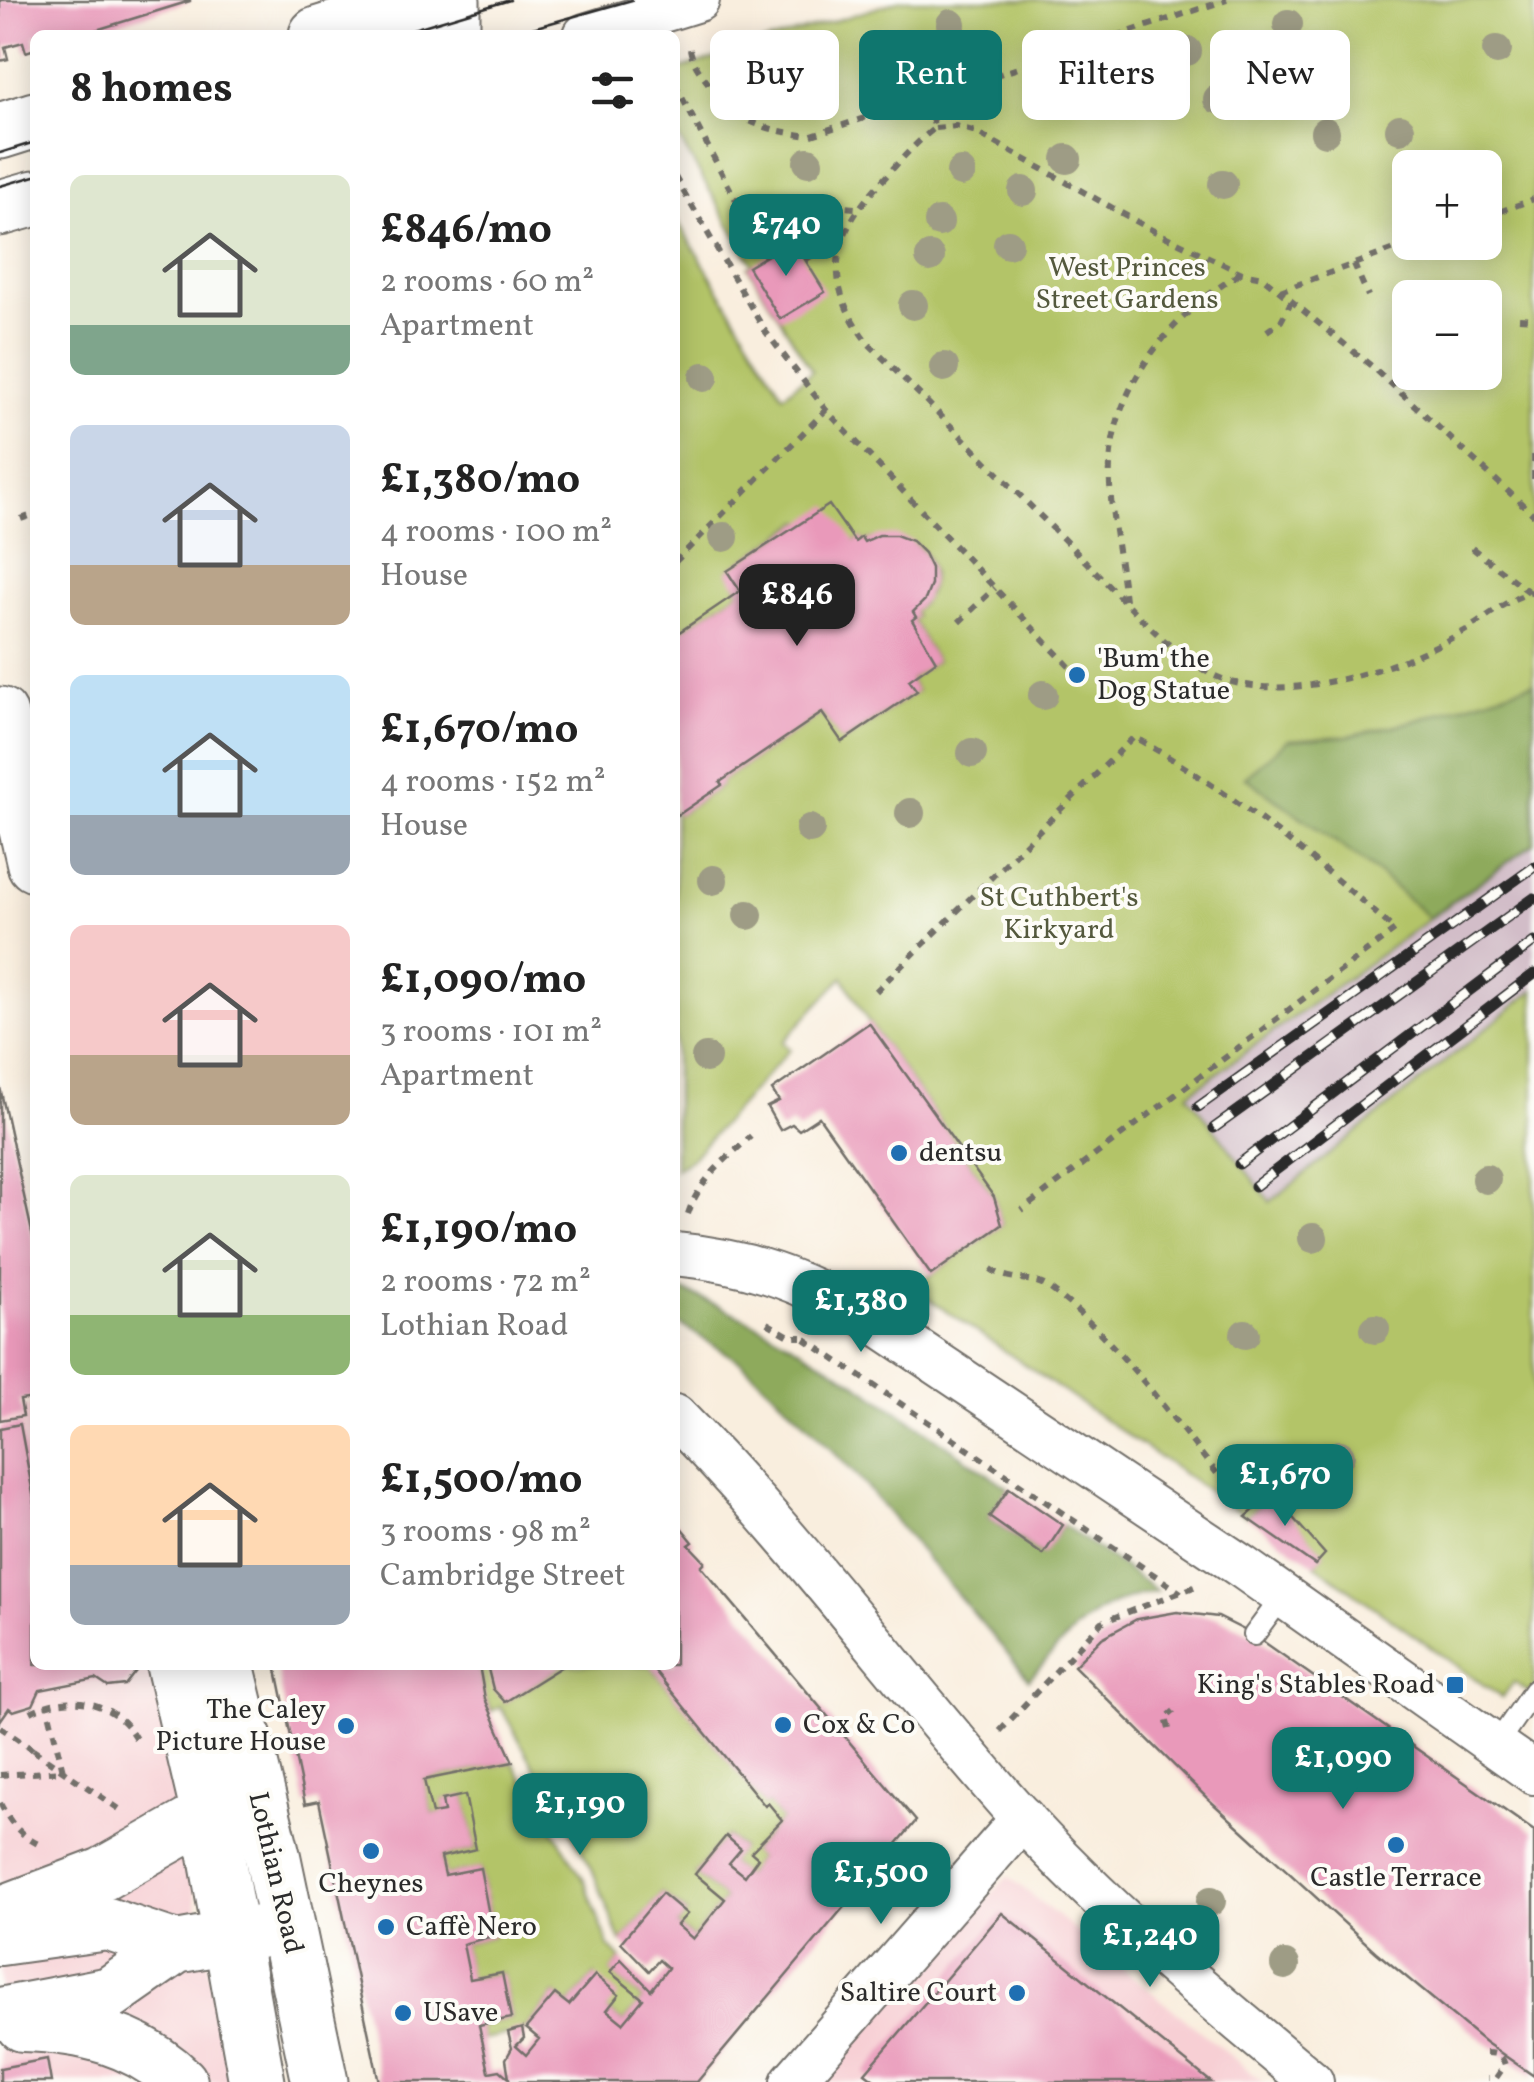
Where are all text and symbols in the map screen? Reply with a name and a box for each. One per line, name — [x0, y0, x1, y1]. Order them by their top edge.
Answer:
chip: Buy — [710, 30, 839, 120]
chip: Rent — [859, 30, 1002, 120]
chip: Filters — [1022, 30, 1190, 120]
chip: New — [1210, 30, 1350, 120]
text: 8 homes — [70, 61, 233, 120]
icon: filters — [585, 63, 640, 118]
map controls — [1392, 150, 1502, 390]
button: + — [1392, 150, 1502, 260]
pin: £740 — [727, 194, 845, 279]
text: £846/mo — [380, 202, 552, 261]
text: £740 — [751, 204, 821, 248]
icon: home — [150, 215, 270, 335]
park label: West Princes Street Gardens — [1036, 249, 1218, 320]
text: 2 rooms · 60 m² — [380, 261, 594, 305]
button: − — [1392, 280, 1502, 390]
text: Apartment — [380, 305, 534, 349]
text: £1,380/mo — [380, 452, 580, 511]
icon: home — [150, 465, 270, 585]
text: 4 rooms · 100 m² — [380, 511, 612, 555]
text: House — [380, 555, 468, 599]
pin: £846 — [738, 564, 856, 649]
text: £846 — [761, 574, 833, 618]
place label: 'Bum' the Dog Statue — [1097, 640, 1230, 711]
marker: 'Bum' the Dog Statue — [1066, 664, 1088, 686]
text: £1,670/mo — [380, 702, 578, 761]
icon: home — [150, 715, 270, 835]
text: 4 rooms · 152 m² — [380, 761, 606, 805]
text: House — [380, 805, 468, 849]
park label: St Cuthbert's Kirkyard — [979, 879, 1139, 950]
text: £1,090/mo — [380, 952, 586, 1011]
icon: home — [150, 965, 270, 1085]
text: 3 rooms · 101 m² — [380, 1011, 602, 1055]
text: Apartment — [380, 1055, 534, 1099]
place label: dentsu — [919, 1134, 1002, 1173]
marker: dentsu — [888, 1142, 910, 1164]
text: £1,190/mo — [380, 1202, 577, 1261]
icon: home — [150, 1215, 270, 1335]
text: 2 rooms · 72 m² — [380, 1261, 591, 1305]
pin: £1,380 — [780, 1270, 942, 1355]
text: £1,380 — [814, 1280, 908, 1324]
text: Lothian Road — [380, 1305, 569, 1349]
pin: £1,670 — [1204, 1444, 1366, 1529]
text: £1,500/mo — [380, 1452, 582, 1511]
text: £1,670 — [1239, 1454, 1331, 1498]
icon: home — [150, 1465, 270, 1585]
text: 3 rooms · 98 m² — [380, 1511, 591, 1555]
text: Cambridge Street — [380, 1555, 626, 1599]
place label: King's Stables Road — [1197, 1666, 1435, 1705]
marker: King's Stables Road — [1444, 1674, 1466, 1696]
place label: The Caley Picture House — [156, 1691, 326, 1762]
place label: Cox & Co — [803, 1706, 915, 1745]
marker: Cox & Co — [772, 1714, 794, 1736]
marker: The Caley Picture House — [335, 1715, 357, 1737]
pin: £1,090 — [1262, 1727, 1424, 1812]
text: £1,090 — [1294, 1737, 1392, 1781]
pin: £1,190 — [499, 1773, 661, 1858]
text: £1,190 — [534, 1783, 626, 1827]
street label: Lothian Road — [237, 1788, 313, 1958]
marker: Castle Terrace — [1385, 1834, 1407, 1856]
marker: Cheynes — [360, 1840, 382, 1862]
pin: £1,500 — [800, 1842, 962, 1927]
text: £1,500 — [833, 1852, 929, 1896]
place label: Castle Terrace — [1310, 1859, 1482, 1898]
place label: Cheynes — [318, 1865, 424, 1904]
pin: £1,240 — [1069, 1905, 1231, 1990]
place label: Caffè Nero — [406, 1908, 537, 1947]
text: £1,240 — [1102, 1915, 1198, 1959]
marker: Caffè Nero — [375, 1916, 397, 1938]
place label: Saltire Court — [840, 1974, 997, 2013]
marker: Saltire Court — [1006, 1982, 1028, 2004]
place label: USave — [423, 1994, 498, 2033]
marker: USave — [392, 2002, 414, 2024]

